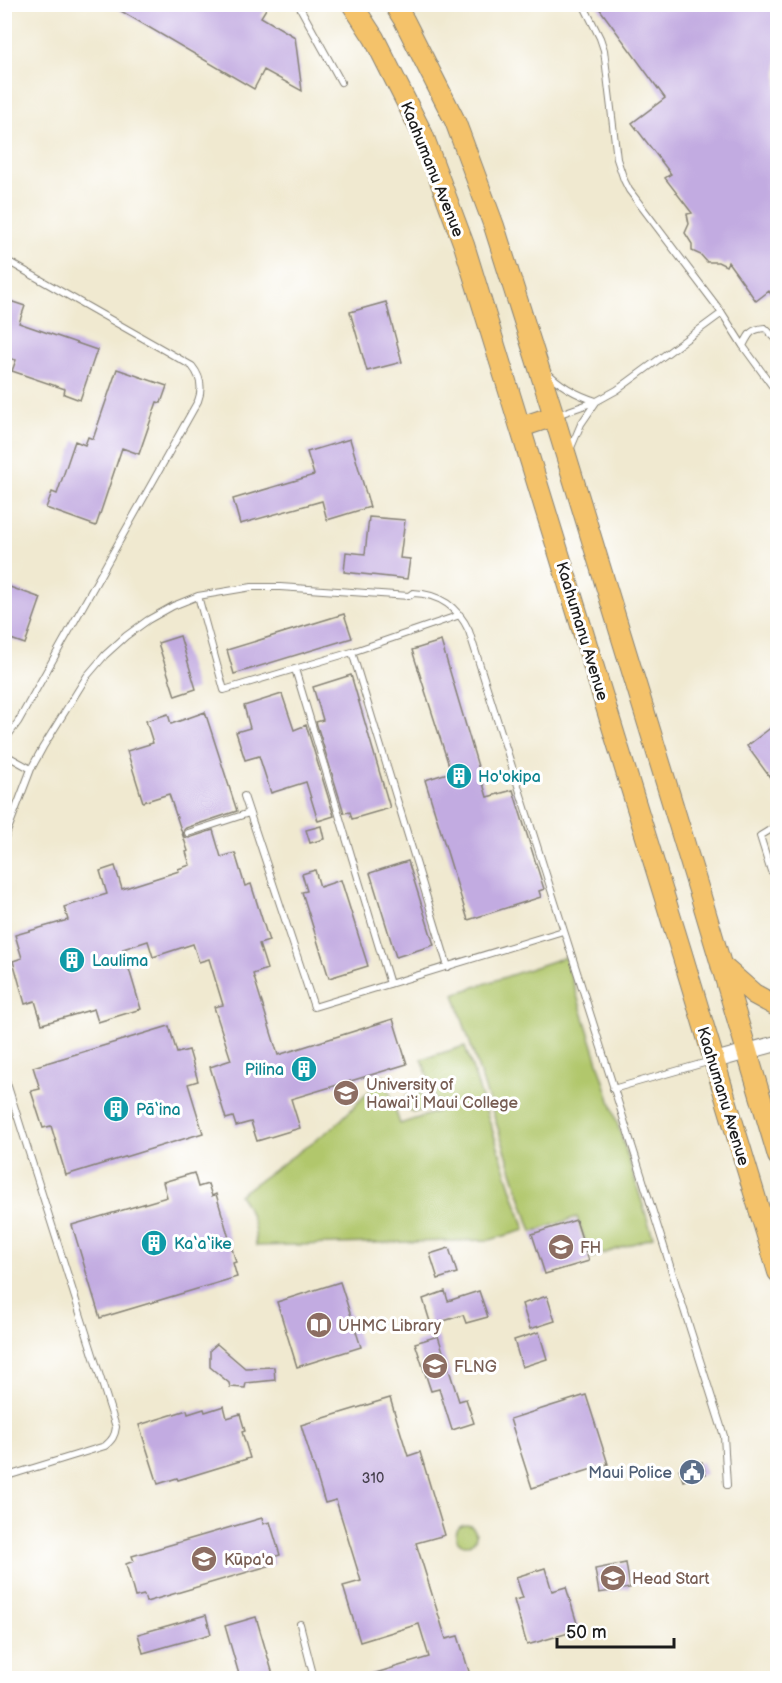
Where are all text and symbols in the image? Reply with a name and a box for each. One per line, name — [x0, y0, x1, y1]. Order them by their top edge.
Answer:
street label: Kaahumanu Avenue — [396, 99, 468, 240]
street label: Kaahumanu Avenue — [551, 560, 612, 704]
building icon: Ho'okipa — [444, 761, 474, 791]
place label: Ho'okipa — [478, 768, 541, 787]
building icon: Laulima — [57, 945, 87, 975]
place label: Laulima — [92, 952, 148, 971]
street label: Kaahumanu Avenue — [692, 1025, 753, 1169]
building icon: Pilina — [289, 1054, 319, 1084]
place label: Pilina — [245, 1061, 284, 1080]
place label: University of Hawai‘i Maui College — [366, 1076, 519, 1113]
school or university icon: University of Hawai‘i Maui College — [331, 1078, 361, 1108]
building icon: Pā‘ina — [101, 1094, 131, 1124]
place label: Pā‘ina — [136, 1101, 181, 1120]
building icon: Ka‘a‘ike — [139, 1228, 169, 1258]
school or university icon: FH — [546, 1232, 576, 1262]
place label: Ka‘a‘ike — [174, 1235, 232, 1254]
place label: FH — [580, 1239, 601, 1258]
library icon: UHMC Library — [304, 1310, 334, 1340]
place label: UHMC Library — [338, 1317, 442, 1336]
school or university icon: FLNG — [420, 1351, 450, 1381]
place label: FLNG — [454, 1358, 497, 1377]
public building icon: Maui Police — [677, 1457, 707, 1487]
place label: Maui Police — [588, 1464, 673, 1483]
house number: 310 — [362, 1470, 384, 1487]
school or university icon: Kūpa'a — [189, 1544, 219, 1574]
place label: Kūpa'a — [224, 1551, 274, 1570]
school or university icon: Head Start — [598, 1563, 628, 1593]
place label: Head Start — [632, 1570, 710, 1589]
scale bar — [557, 1611, 674, 1649]
text: 50 m — [566, 1622, 607, 1643]

